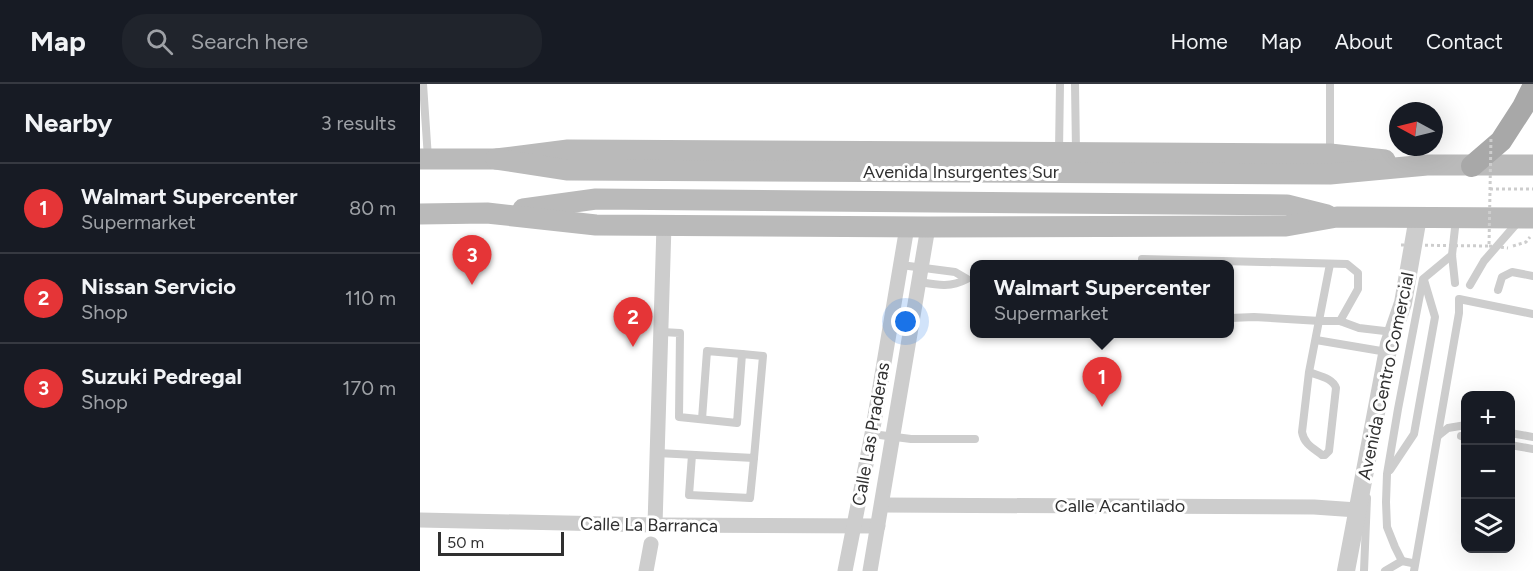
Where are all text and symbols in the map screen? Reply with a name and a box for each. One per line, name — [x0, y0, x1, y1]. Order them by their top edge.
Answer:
search box — [122, 14, 542, 68]
text: Map — [30, 24, 86, 58]
icon: search — [143, 25, 176, 58]
text: Search here — [191, 28, 308, 55]
text: Home — [1171, 29, 1228, 54]
text: Map — [1261, 29, 1302, 54]
text: About — [1335, 29, 1393, 54]
text: Contact — [1426, 29, 1503, 54]
north arrow — [1389, 102, 1443, 156]
text: Nearby — [24, 107, 112, 139]
text: 3 results — [321, 111, 396, 135]
street label: Avenida Insurgentes Sur — [863, 161, 1059, 183]
text: Walmart Supercenter — [81, 183, 298, 210]
text: 1 — [39, 196, 48, 220]
text: 80 m — [349, 196, 396, 220]
text: Supermarket — [81, 210, 196, 234]
pin: 3 — [452, 236, 492, 285]
popup — [970, 260, 1234, 338]
street label: Avenida Centro Comercial — [1353, 270, 1419, 482]
text: Nissan Servicio — [81, 273, 236, 300]
text: Walmart Supercenter — [994, 274, 1210, 301]
text: 2 — [38, 286, 49, 310]
text: 110 m — [345, 286, 396, 310]
pin: 2 — [614, 298, 652, 347]
text: Shop — [81, 300, 128, 324]
text: Supermarket — [994, 301, 1109, 325]
your location — [891, 307, 920, 336]
pin: 1 — [1082, 358, 1122, 407]
street label: Calle Las Praderas — [848, 361, 894, 507]
text: Suzuki Pedregal — [81, 363, 242, 390]
text: 3 — [38, 376, 49, 400]
text: 170 m — [342, 376, 396, 400]
text: Shop — [81, 390, 128, 414]
map controls — [1461, 391, 1515, 553]
button: + — [1461, 391, 1515, 445]
button: − — [1461, 445, 1515, 499]
street label: Calle Acantilado — [1055, 495, 1185, 517]
button: layers — [1461, 499, 1515, 553]
street label: Calle La Barranca — [580, 513, 718, 537]
scale bar — [438, 529, 564, 556]
text: 50 m — [447, 533, 484, 552]

